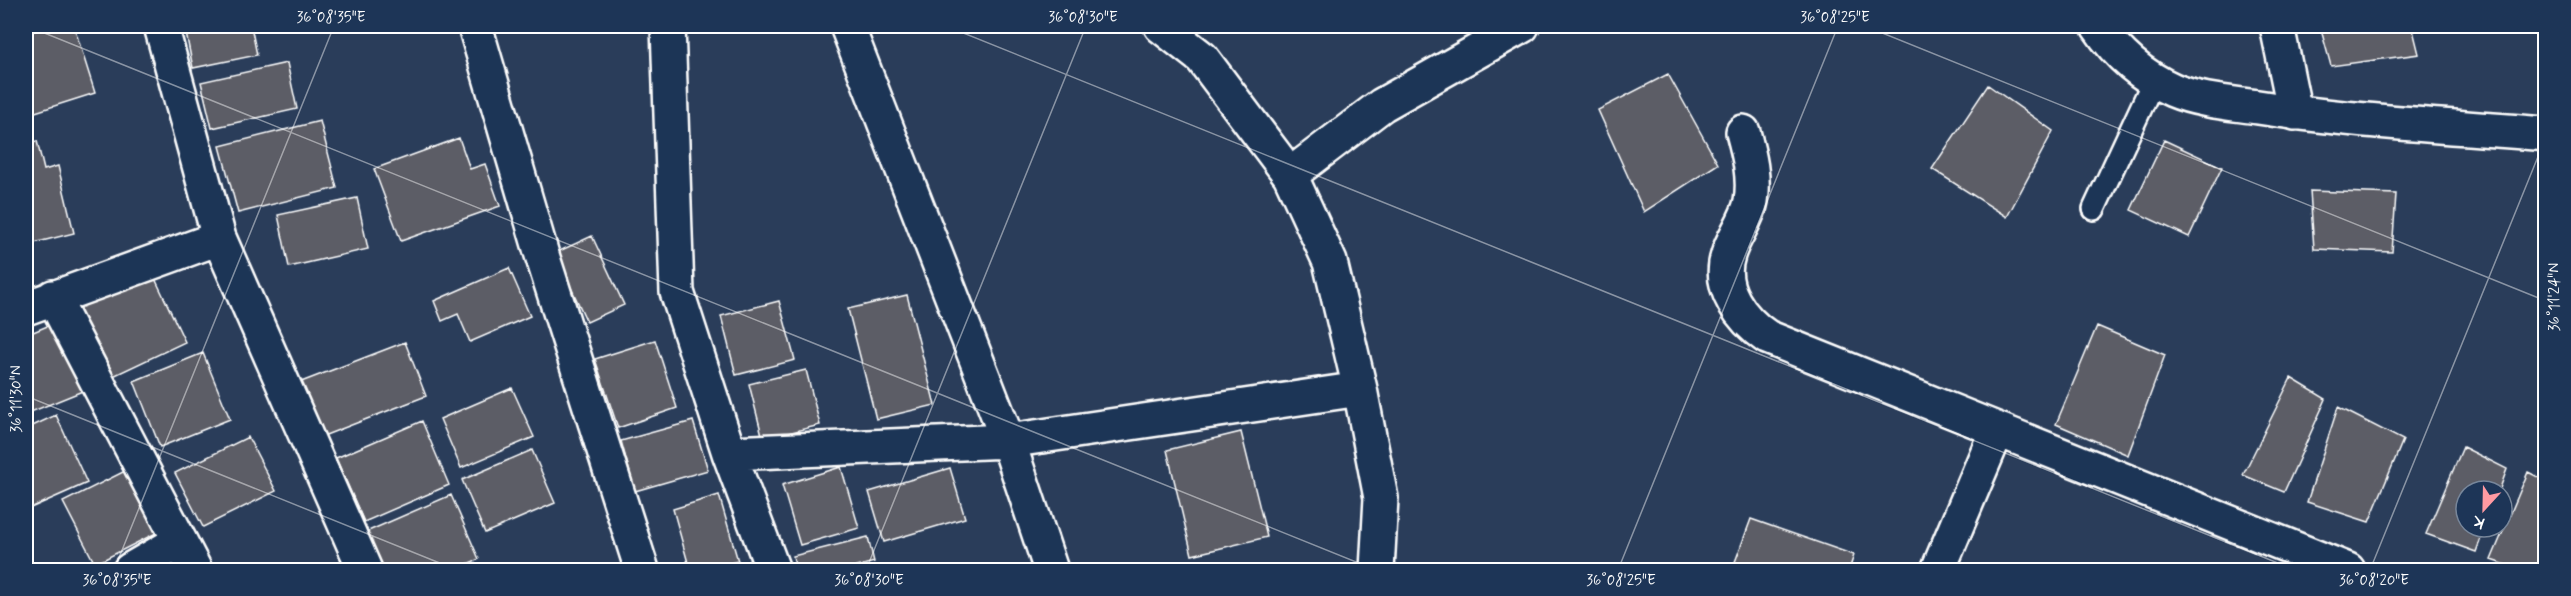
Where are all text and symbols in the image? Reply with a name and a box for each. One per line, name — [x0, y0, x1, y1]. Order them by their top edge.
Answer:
text: 36°08'35"E — [297, 8, 366, 28]
text: 36°08'30"E — [1048, 8, 1118, 28]
text: 36°08'25"E — [1800, 8, 1870, 28]
text: 36°11'24"N — [2545, 263, 2565, 331]
text: 36°11'30"N — [7, 365, 27, 433]
north arrow — [2454, 479, 2514, 539]
text: K — [2469, 509, 2488, 533]
text: 36°08'35"E — [83, 571, 152, 591]
text: 36°08'30"E — [834, 571, 904, 591]
text: 36°08'25"E — [1586, 571, 1656, 591]
text: 36°08'20"E — [2339, 571, 2409, 591]

